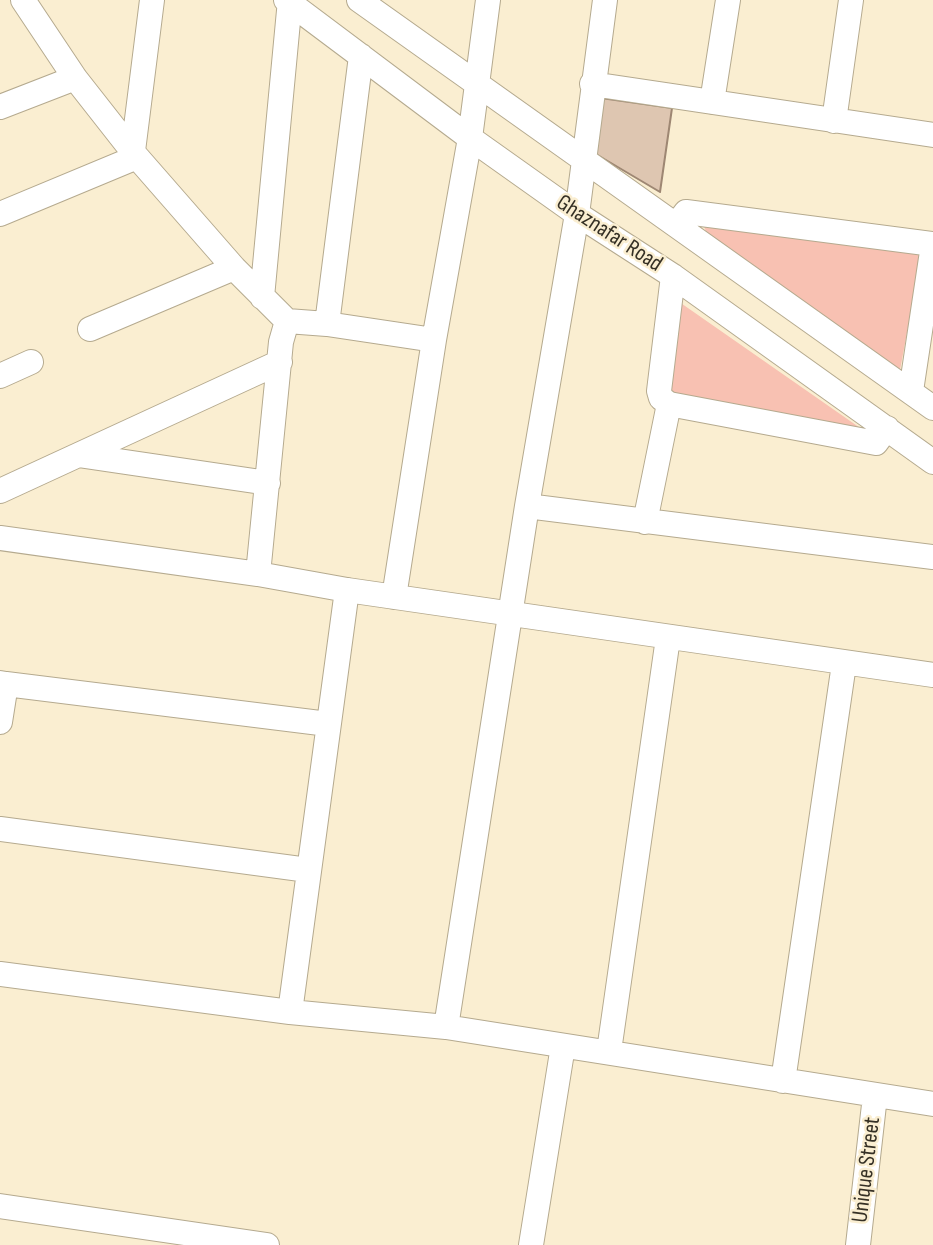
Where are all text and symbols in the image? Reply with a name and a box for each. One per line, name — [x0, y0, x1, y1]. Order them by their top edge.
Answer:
street label: Ghaznafar Road — [551, 189, 667, 279]
street label: Unique Street — [847, 1116, 887, 1224]

